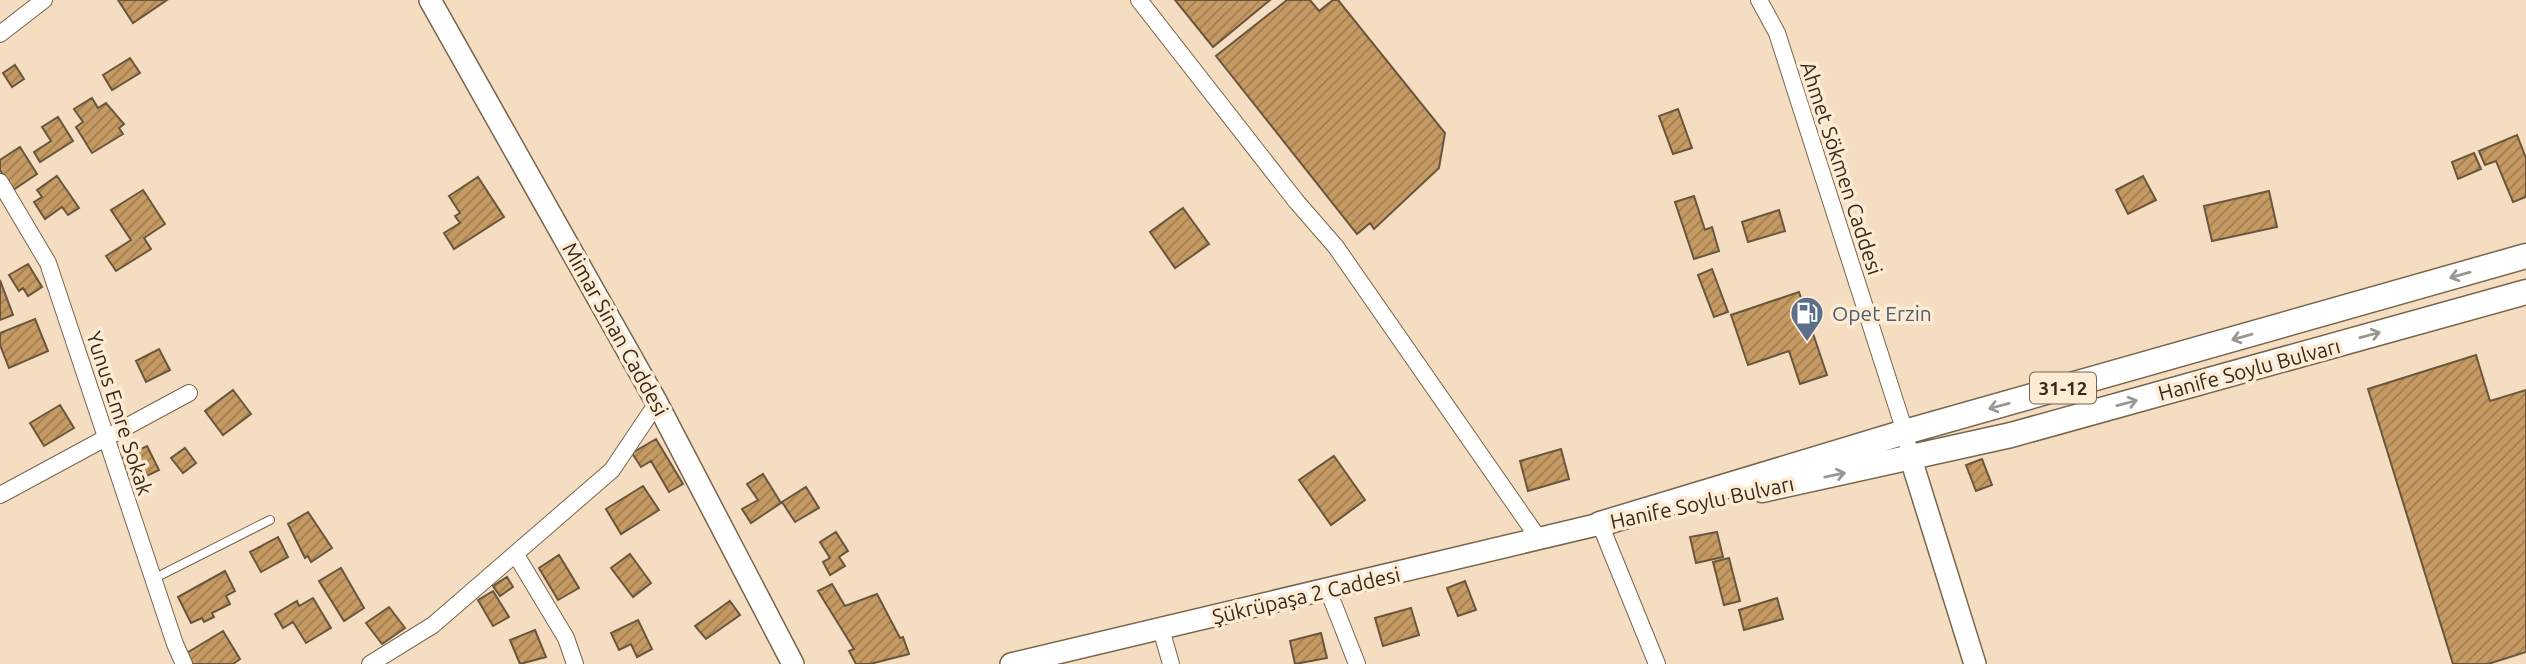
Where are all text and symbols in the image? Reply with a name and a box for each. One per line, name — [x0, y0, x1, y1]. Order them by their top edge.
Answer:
street label: Ahmet Sökmen Caddesi — [1796, 58, 1888, 278]
street label: Mimar Sinan Caddesi — [558, 238, 674, 420]
one-way arrow — [2450, 269, 2472, 282]
fuel station icon: Opet Erzin — [1788, 294, 1826, 343]
place label: Opet Erzin — [1832, 301, 1932, 325]
street label: Yunus Emre Sokak — [82, 328, 158, 498]
one-way arrow — [2359, 328, 2381, 341]
one-way arrow — [2231, 332, 2253, 345]
street label: Hanife Soylu Bulvarı — [2155, 333, 2343, 405]
road number: 31-12 — [2030, 372, 2096, 404]
one-way arrow — [2116, 395, 2138, 408]
one-way arrow — [1988, 400, 2011, 413]
one-way arrow — [1823, 467, 1846, 481]
street label: Hanife Soylu Bulvarı — [1608, 471, 1796, 533]
street label: Şükrüpaşa 2 Caddesi — [1210, 562, 1402, 628]

